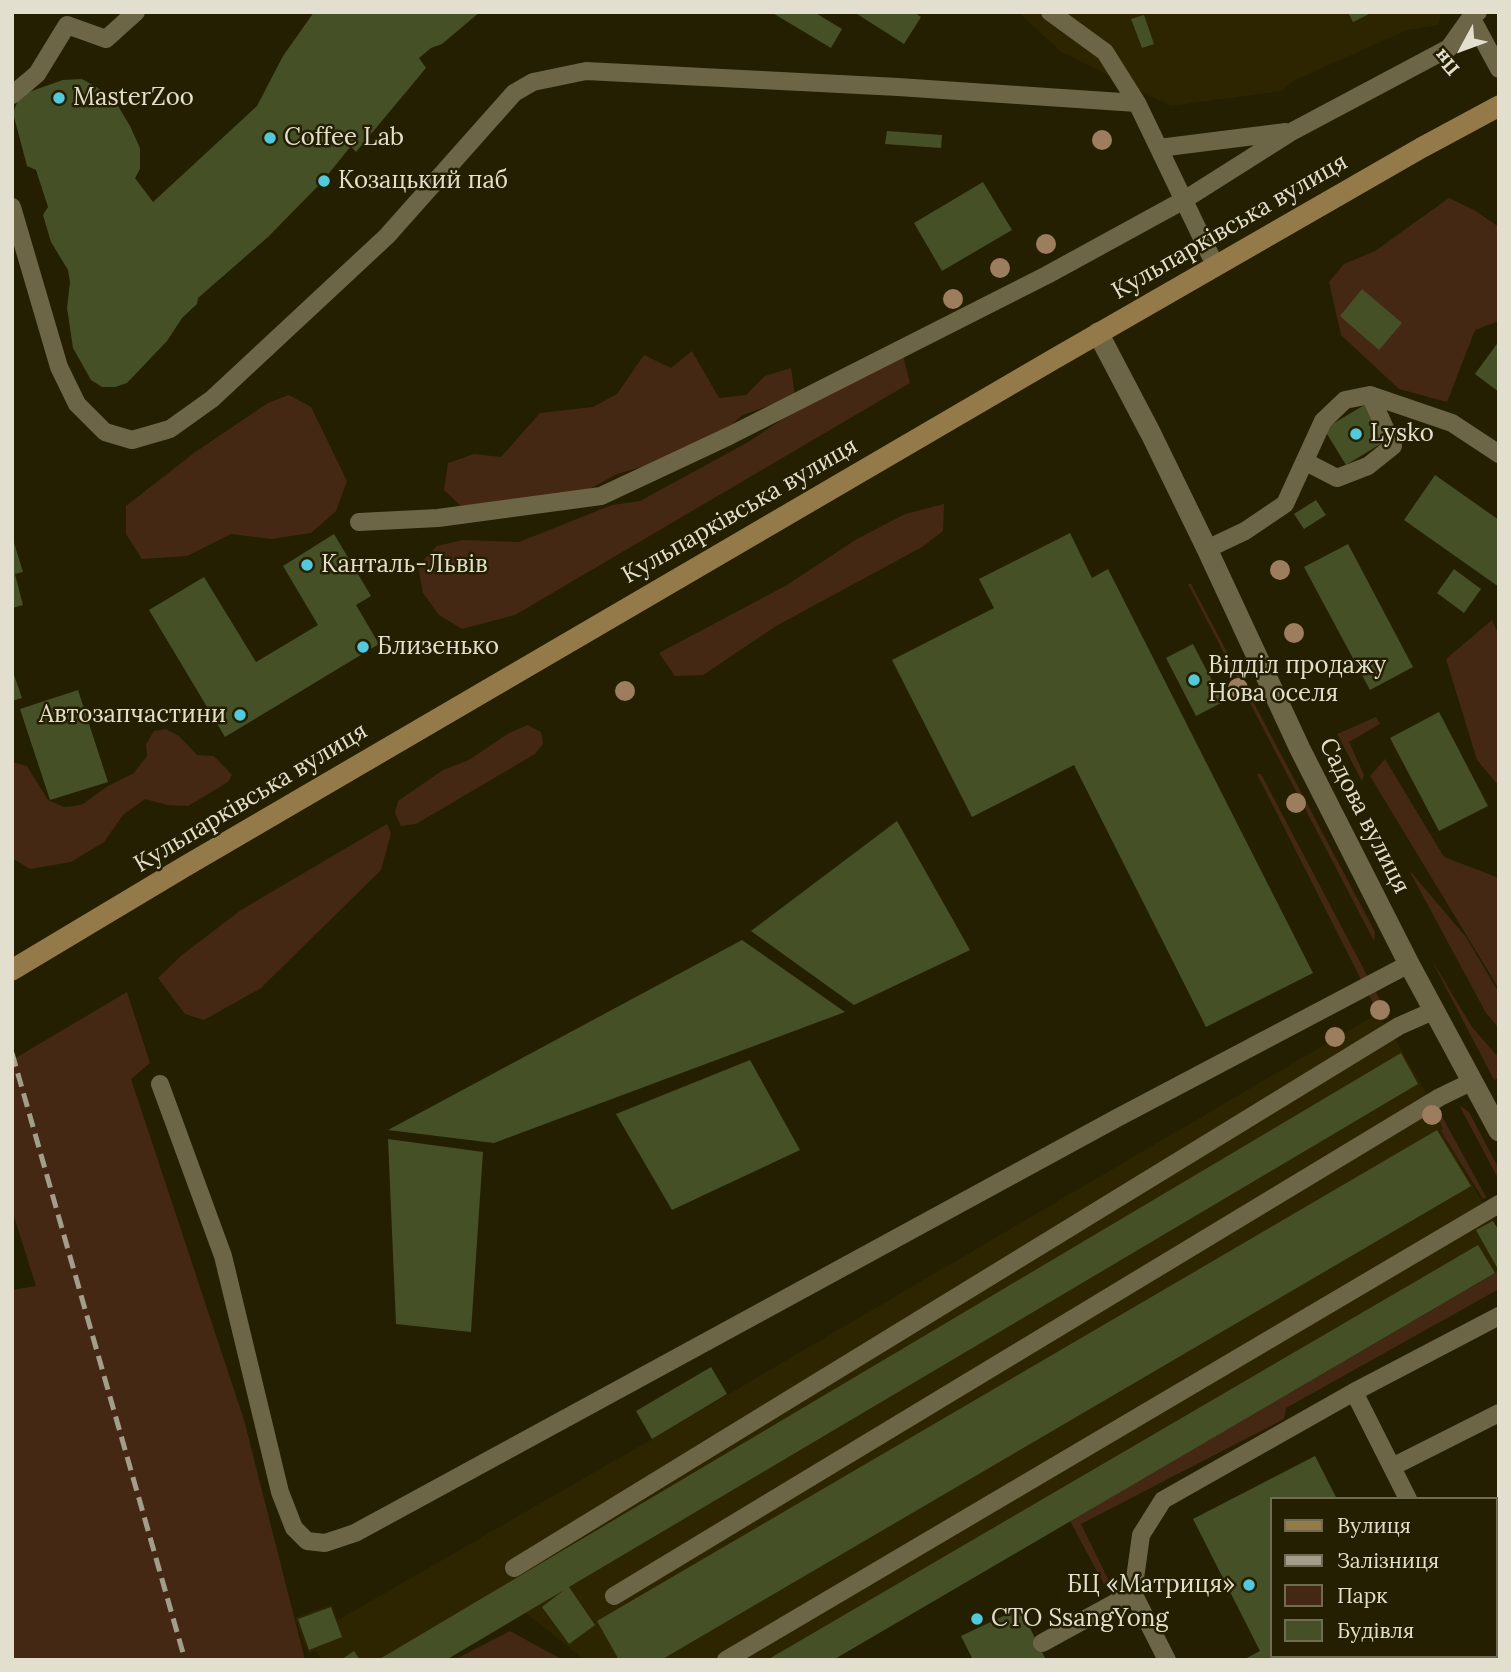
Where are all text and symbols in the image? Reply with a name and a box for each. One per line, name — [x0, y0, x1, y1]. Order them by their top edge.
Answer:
north arrow — [1427, 14, 1497, 84]
text: Пн — [1428, 45, 1464, 81]
place label: MasterZoo — [73, 84, 194, 112]
marker: MasterZoo — [51, 90, 67, 106]
place label: Coffee Lab — [284, 124, 404, 152]
marker: Coffee Lab — [262, 130, 278, 146]
street label: Кульпарківська вулиця — [1107, 148, 1353, 306]
place label: Козацький паб — [338, 167, 508, 195]
marker: Козацький паб — [316, 173, 332, 189]
place label: Lysko — [1370, 420, 1434, 448]
marker: Lysko — [1348, 426, 1364, 442]
street label: Кульпарківська вулиця — [617, 432, 863, 590]
place label: Канталь-Львів — [321, 551, 488, 579]
marker: Канталь-Львів — [299, 557, 315, 573]
place label: Близенько — [377, 633, 499, 661]
marker: Близенько — [355, 639, 371, 655]
place label: Відділ продажу Нова оселя — [1208, 652, 1386, 708]
marker: Відділ продажу Нова оселя — [1186, 672, 1202, 688]
place label: Автозапчастини — [39, 701, 226, 729]
marker: Автозапчастини — [232, 707, 248, 723]
street label: Кульпарківська вулиця — [129, 717, 373, 879]
street label: Садова вулиця — [1312, 733, 1416, 899]
legend — [1270, 1497, 1497, 1658]
text: Вулиця — [1337, 1512, 1411, 1539]
text: Залізниця — [1337, 1547, 1439, 1574]
place label: БЦ «Матриця» — [1067, 1571, 1235, 1599]
marker: БЦ «Матриця» — [1241, 1577, 1257, 1593]
text: Парк — [1337, 1582, 1387, 1609]
place label: СТО SsangYong — [991, 1605, 1169, 1633]
marker: СТО SsangYong — [969, 1611, 985, 1627]
text: Будівля — [1337, 1617, 1414, 1644]

